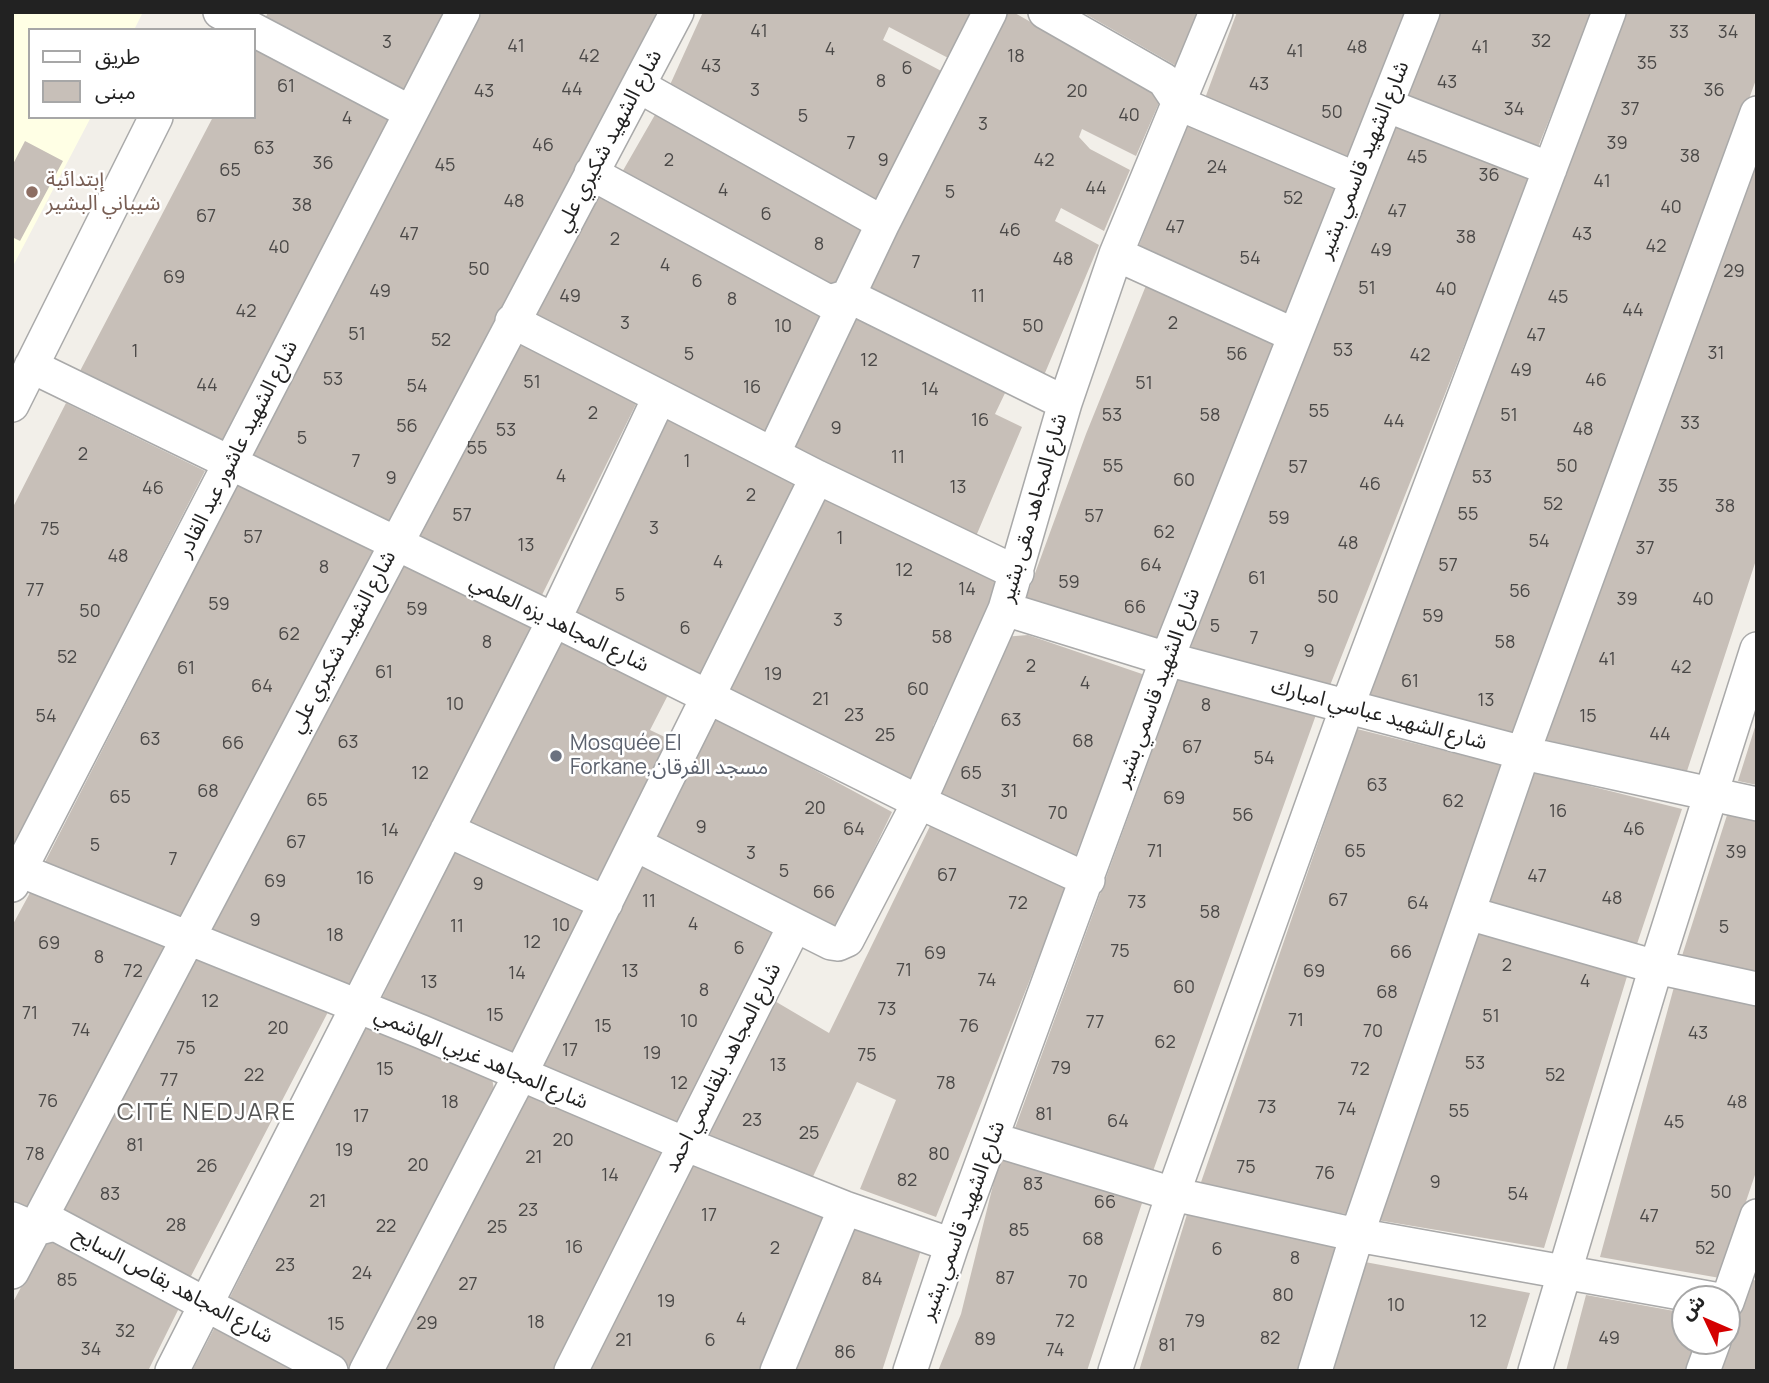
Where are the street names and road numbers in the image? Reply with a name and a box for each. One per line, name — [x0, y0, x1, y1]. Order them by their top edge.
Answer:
street label: شارع الشهيد شكيري علي — [550, 45, 668, 237]
street label: شارع الشهيد قاسمي بشير — [1313, 58, 1415, 262]
street label: شارع الشهيد عاشور عبد القادر — [172, 336, 304, 562]
street label: شارع المجاهد مقى بشير — [995, 411, 1073, 605]
street label: شارع الشهيد شكيري علي — [284, 546, 402, 738]
street label: شارع المجاهد يزه العلمي — [465, 570, 653, 678]
street label: شارع الشهيد قاسمي بشير — [1110, 585, 1206, 791]
street label: شارع الشهيد عباسي امبارك — [1268, 674, 1490, 756]
street label: شارع المجاهد بلقاسمي احمد — [659, 959, 787, 1177]
street label: شارع المجاهد غربي الهاشمي — [370, 1003, 592, 1115]
street label: شارع الشهيد قاسمي بشير — [915, 1118, 1011, 1324]
street label: شارع المجاهد بقاص السايح — [69, 1223, 277, 1349]

